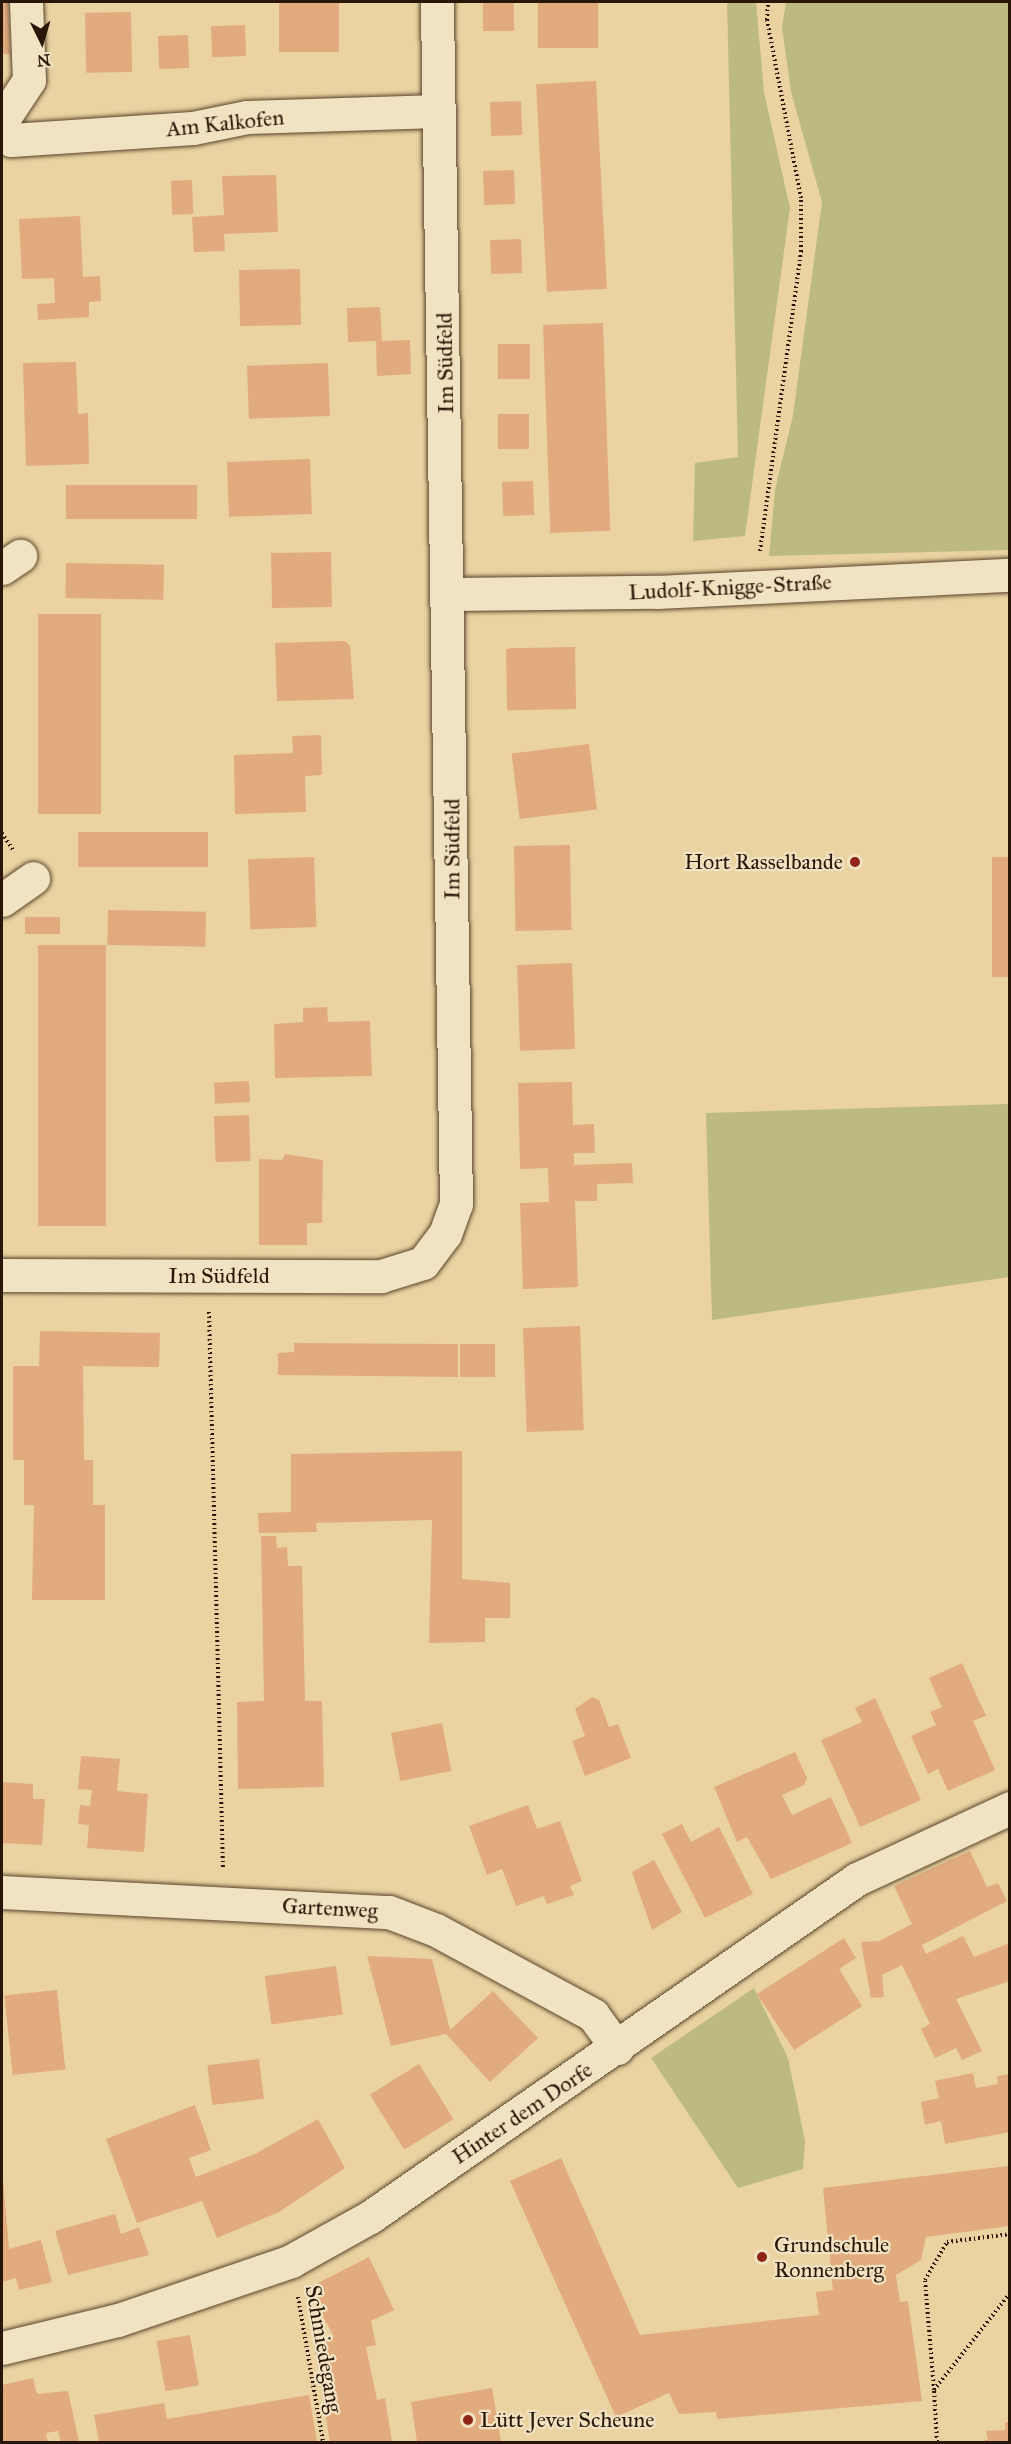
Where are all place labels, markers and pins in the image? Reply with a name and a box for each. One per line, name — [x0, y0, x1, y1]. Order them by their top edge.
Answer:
place label: Hort Rasselbande — [684, 849, 843, 875]
marker: Hort Rasselbande — [848, 855, 862, 869]
place label: Grundschule Ronnenberg — [774, 2231, 889, 2282]
marker: Grundschule Ronnenberg — [755, 2250, 769, 2264]
place label: Lütt Jever Scheune — [480, 2407, 654, 2433]
marker: Lütt Jever Scheune — [461, 2413, 475, 2427]

